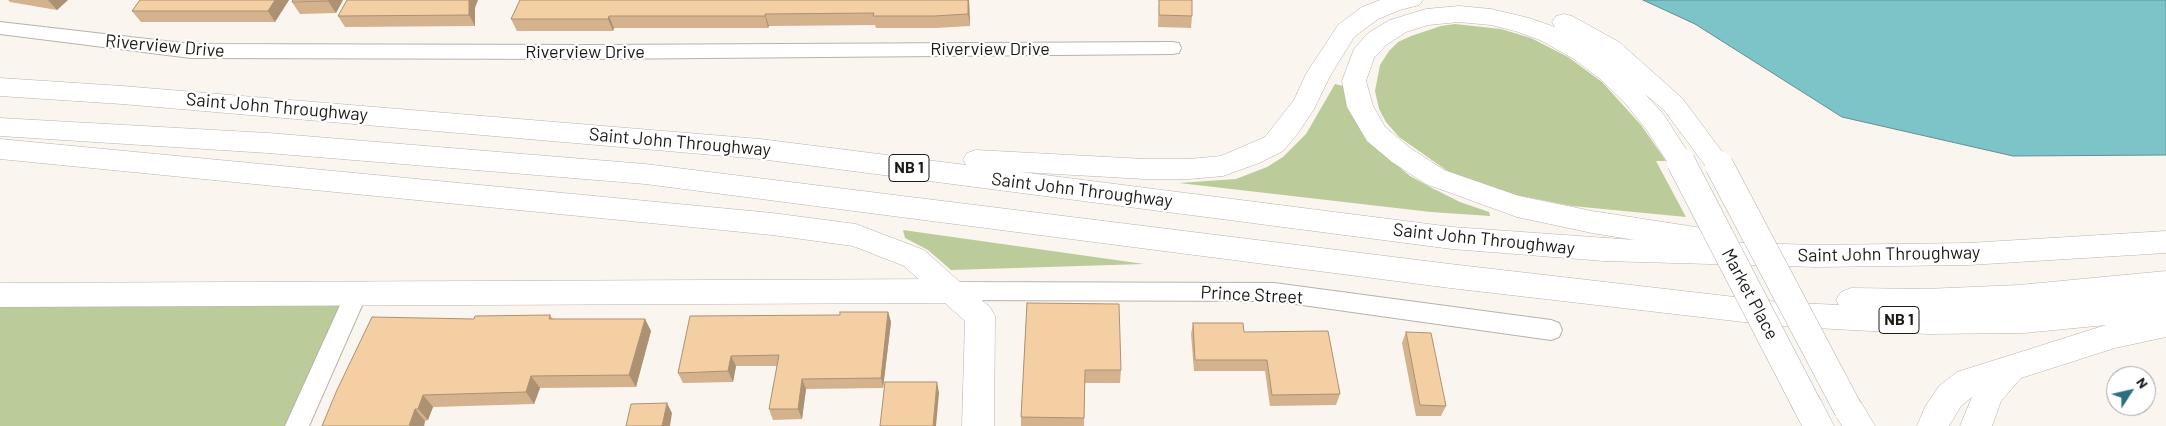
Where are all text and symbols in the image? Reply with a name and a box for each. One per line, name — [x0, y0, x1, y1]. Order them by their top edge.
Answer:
street label: Riverview Drive — [104, 30, 226, 62]
street label: Riverview Drive — [930, 38, 1050, 60]
street label: Riverview Drive — [525, 41, 645, 63]
street label: Saint John Throughway — [185, 88, 369, 126]
street label: Saint John Throughway — [588, 123, 772, 161]
road number: NB 1 — [889, 154, 929, 182]
street label: Saint John Throughway — [990, 168, 1174, 212]
street label: Saint John Throughway — [1392, 219, 1576, 259]
street label: Saint John Throughway — [1798, 242, 1980, 266]
street label: Market Place — [1717, 245, 1783, 343]
street label: Prince Street — [1200, 282, 1304, 308]
road number: NB 1 — [1879, 306, 1919, 334]
north arrow — [2106, 366, 2156, 416]
text: N — [2133, 374, 2153, 391]

